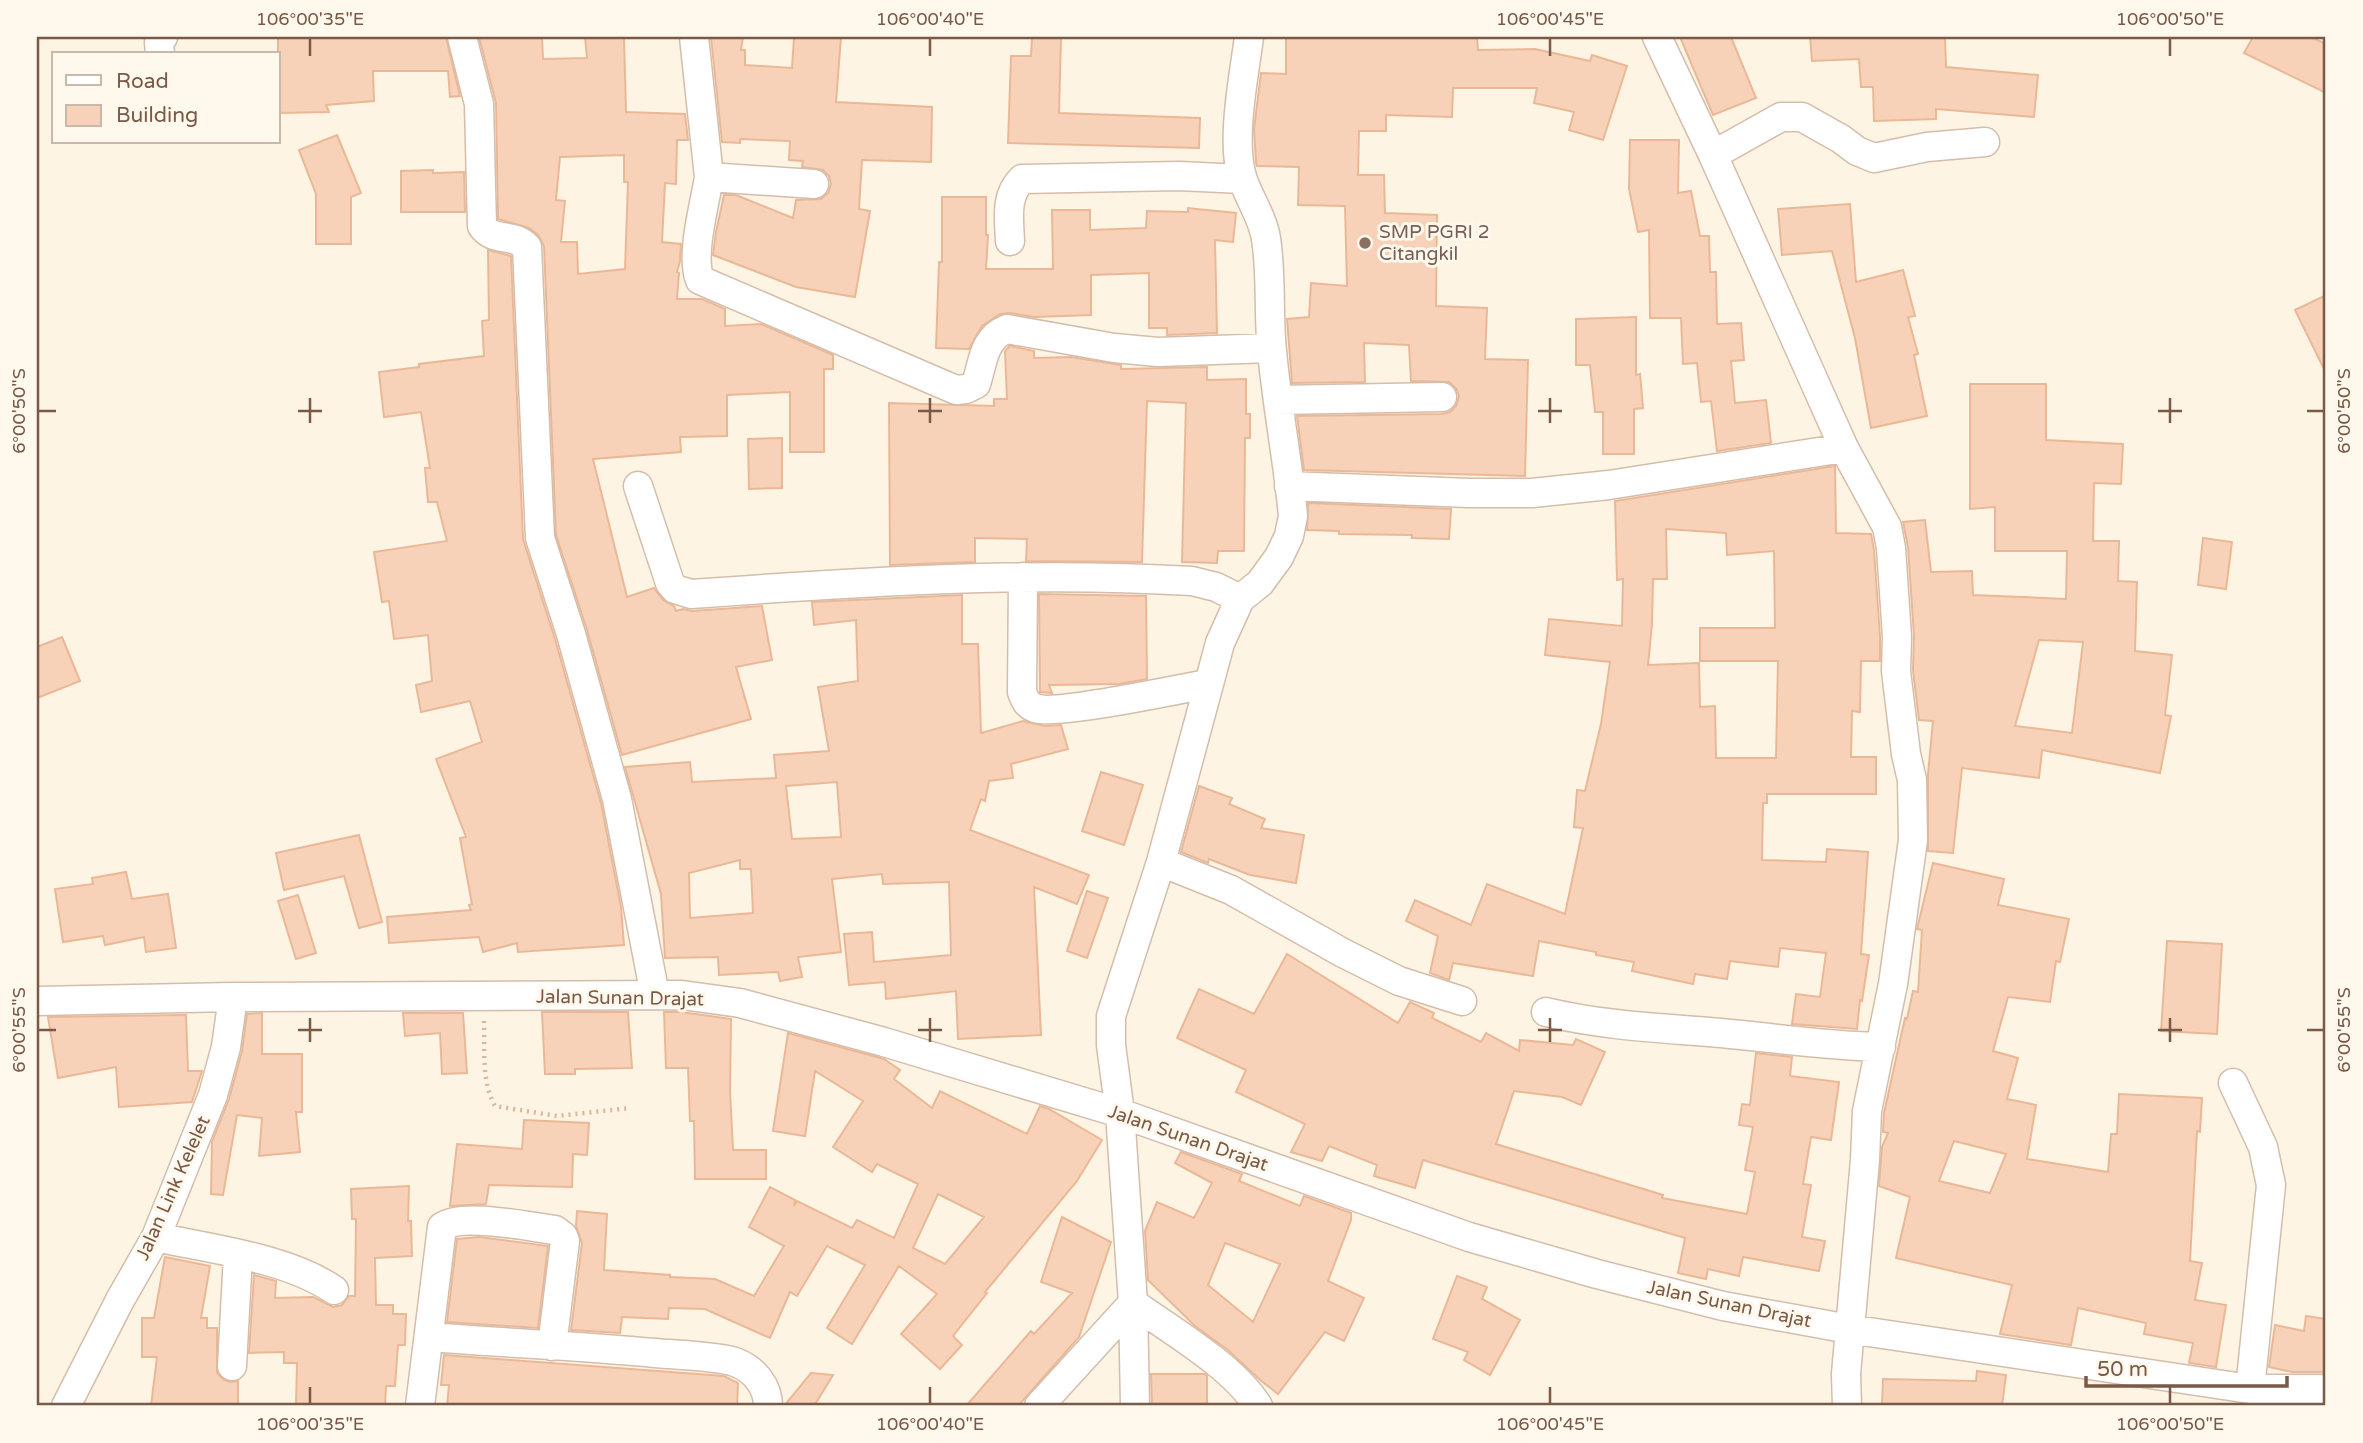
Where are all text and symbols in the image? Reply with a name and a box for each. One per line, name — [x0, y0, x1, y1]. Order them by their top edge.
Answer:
text: 106°00'35"E — [256, 8, 364, 30]
text: 106°00'40"E — [876, 8, 984, 30]
text: 106°00'45"E — [1496, 8, 1604, 30]
text: 106°00'50"E — [2116, 8, 2224, 30]
legend — [52, 52, 280, 144]
text: Road — [116, 69, 169, 94]
text: Building — [116, 103, 198, 128]
place label: SMP PGRI 2 Citangkil — [1379, 221, 1490, 265]
marker: SMP PGRI 2 Citangkil — [1357, 235, 1373, 251]
text: 6°00'50"S — [8, 368, 30, 454]
text: 6°00'50"S — [2333, 368, 2355, 454]
street label: Jalan Sunan Drajat — [536, 986, 704, 1010]
text: 6°00'55"S — [8, 987, 30, 1073]
text: 6°00'55"S — [2333, 987, 2355, 1073]
street label: Jalan Sunan Drajat — [1105, 1100, 1271, 1176]
street label: Jalan Link Kelelet — [131, 1112, 215, 1264]
street label: Jalan Sunan Drajat — [1645, 1276, 1813, 1332]
scale bar — [2086, 1345, 2288, 1389]
text: 50 m — [2097, 1357, 2148, 1382]
text: 106°00'35"E — [256, 1413, 364, 1435]
text: 106°00'40"E — [876, 1413, 984, 1435]
text: 106°00'45"E — [1496, 1413, 1604, 1435]
text: 106°00'50"E — [2116, 1413, 2224, 1435]

